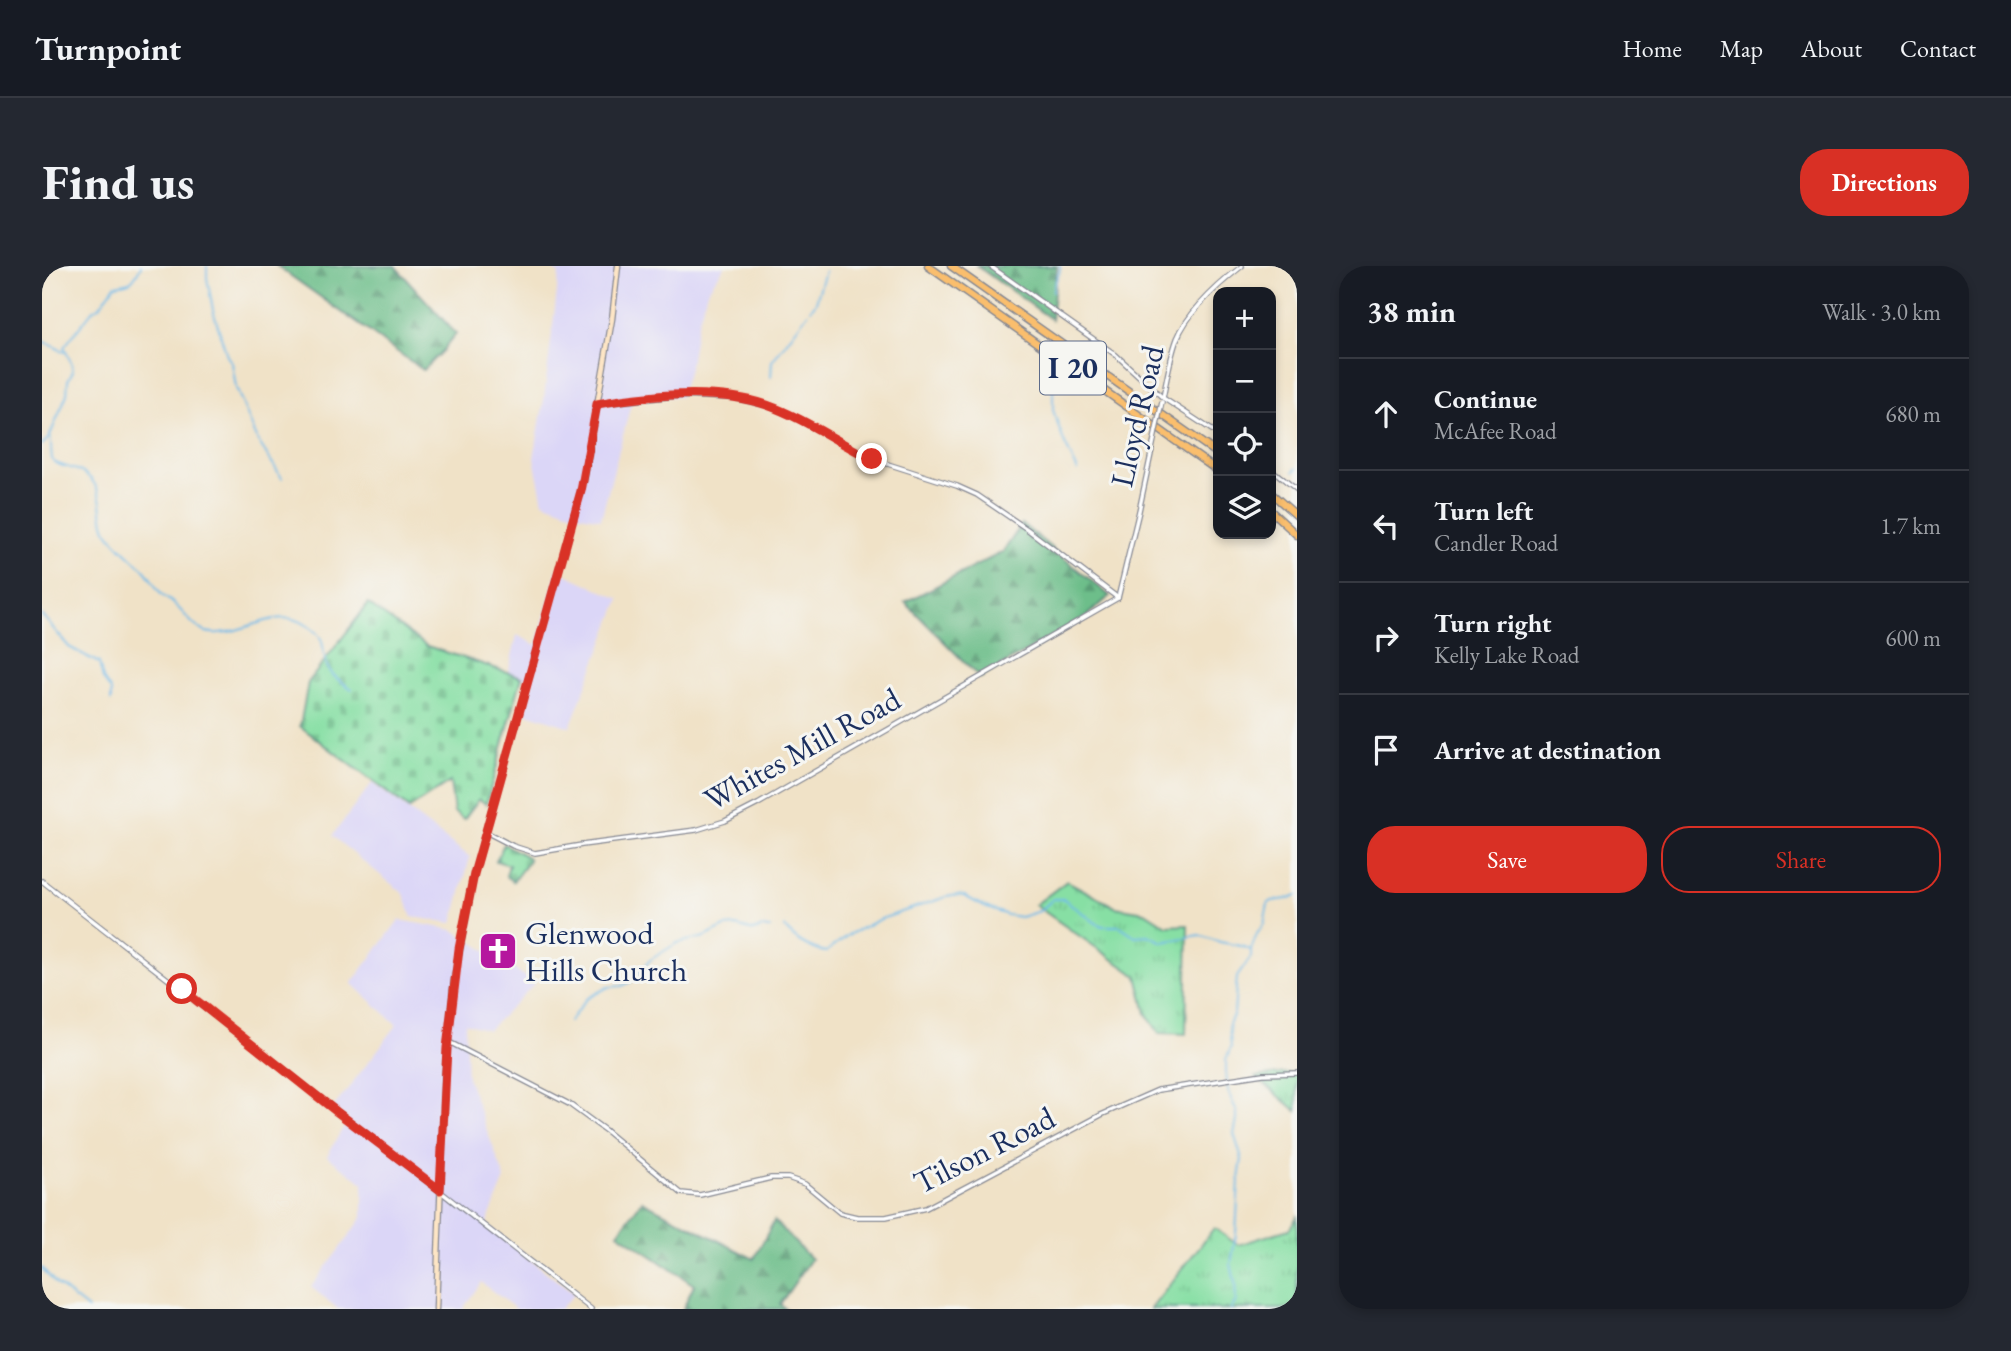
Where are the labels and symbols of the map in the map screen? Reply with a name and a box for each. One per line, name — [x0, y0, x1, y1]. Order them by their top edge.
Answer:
street label: Lloyd Road — [1100, 340, 1174, 491]
road number: I 20 — [1040, 342, 1106, 394]
route end — [856, 443, 887, 474]
street label: Whites Mill Road — [696, 677, 908, 820]
place label: Glenwood Hills Church — [525, 912, 687, 991]
church icon: Glenwood Hills Church — [477, 930, 519, 972]
route start — [166, 973, 197, 1004]
street label: Tilson Road — [906, 1096, 1063, 1204]

